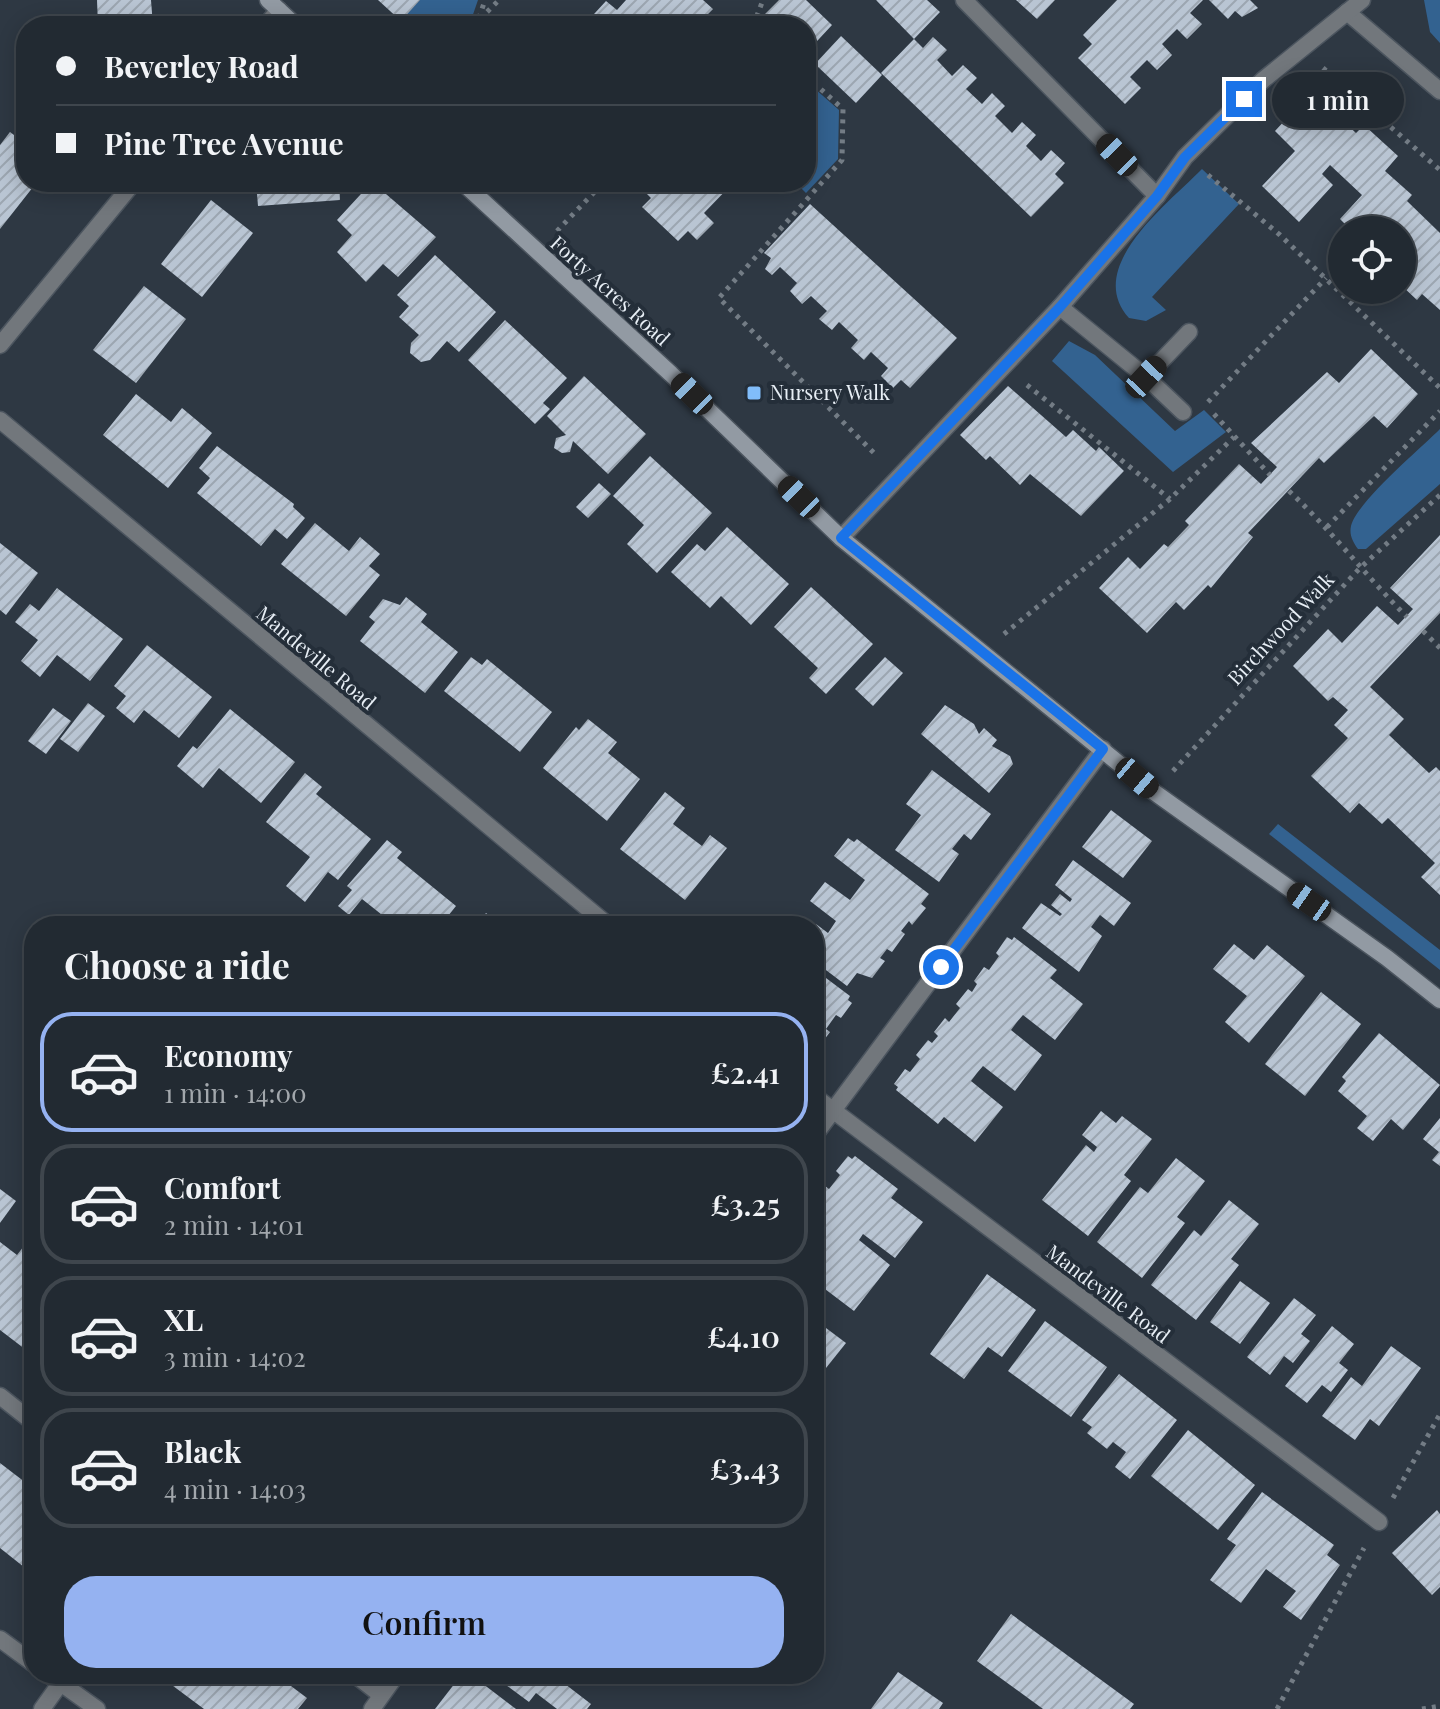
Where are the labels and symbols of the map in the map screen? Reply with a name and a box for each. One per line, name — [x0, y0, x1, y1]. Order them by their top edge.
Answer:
callout: 1 min — [1272, 71, 1404, 127]
route end — [1226, 81, 1262, 117]
car — [1092, 129, 1142, 181]
street label: Forty Acres Road — [545, 229, 677, 351]
car — [1121, 351, 1171, 403]
car — [666, 369, 718, 419]
place label: Nursery Walk — [770, 378, 890, 405]
marker: Nursery Walk — [745, 384, 763, 402]
car — [773, 472, 825, 522]
street label: Birchwood Walk — [1221, 566, 1339, 690]
street label: Mandeville Road — [251, 599, 383, 715]
car — [1111, 753, 1163, 803]
car — [1282, 878, 1336, 926]
route start — [923, 949, 959, 985]
street label: Mandeville Road — [1042, 1237, 1177, 1348]

